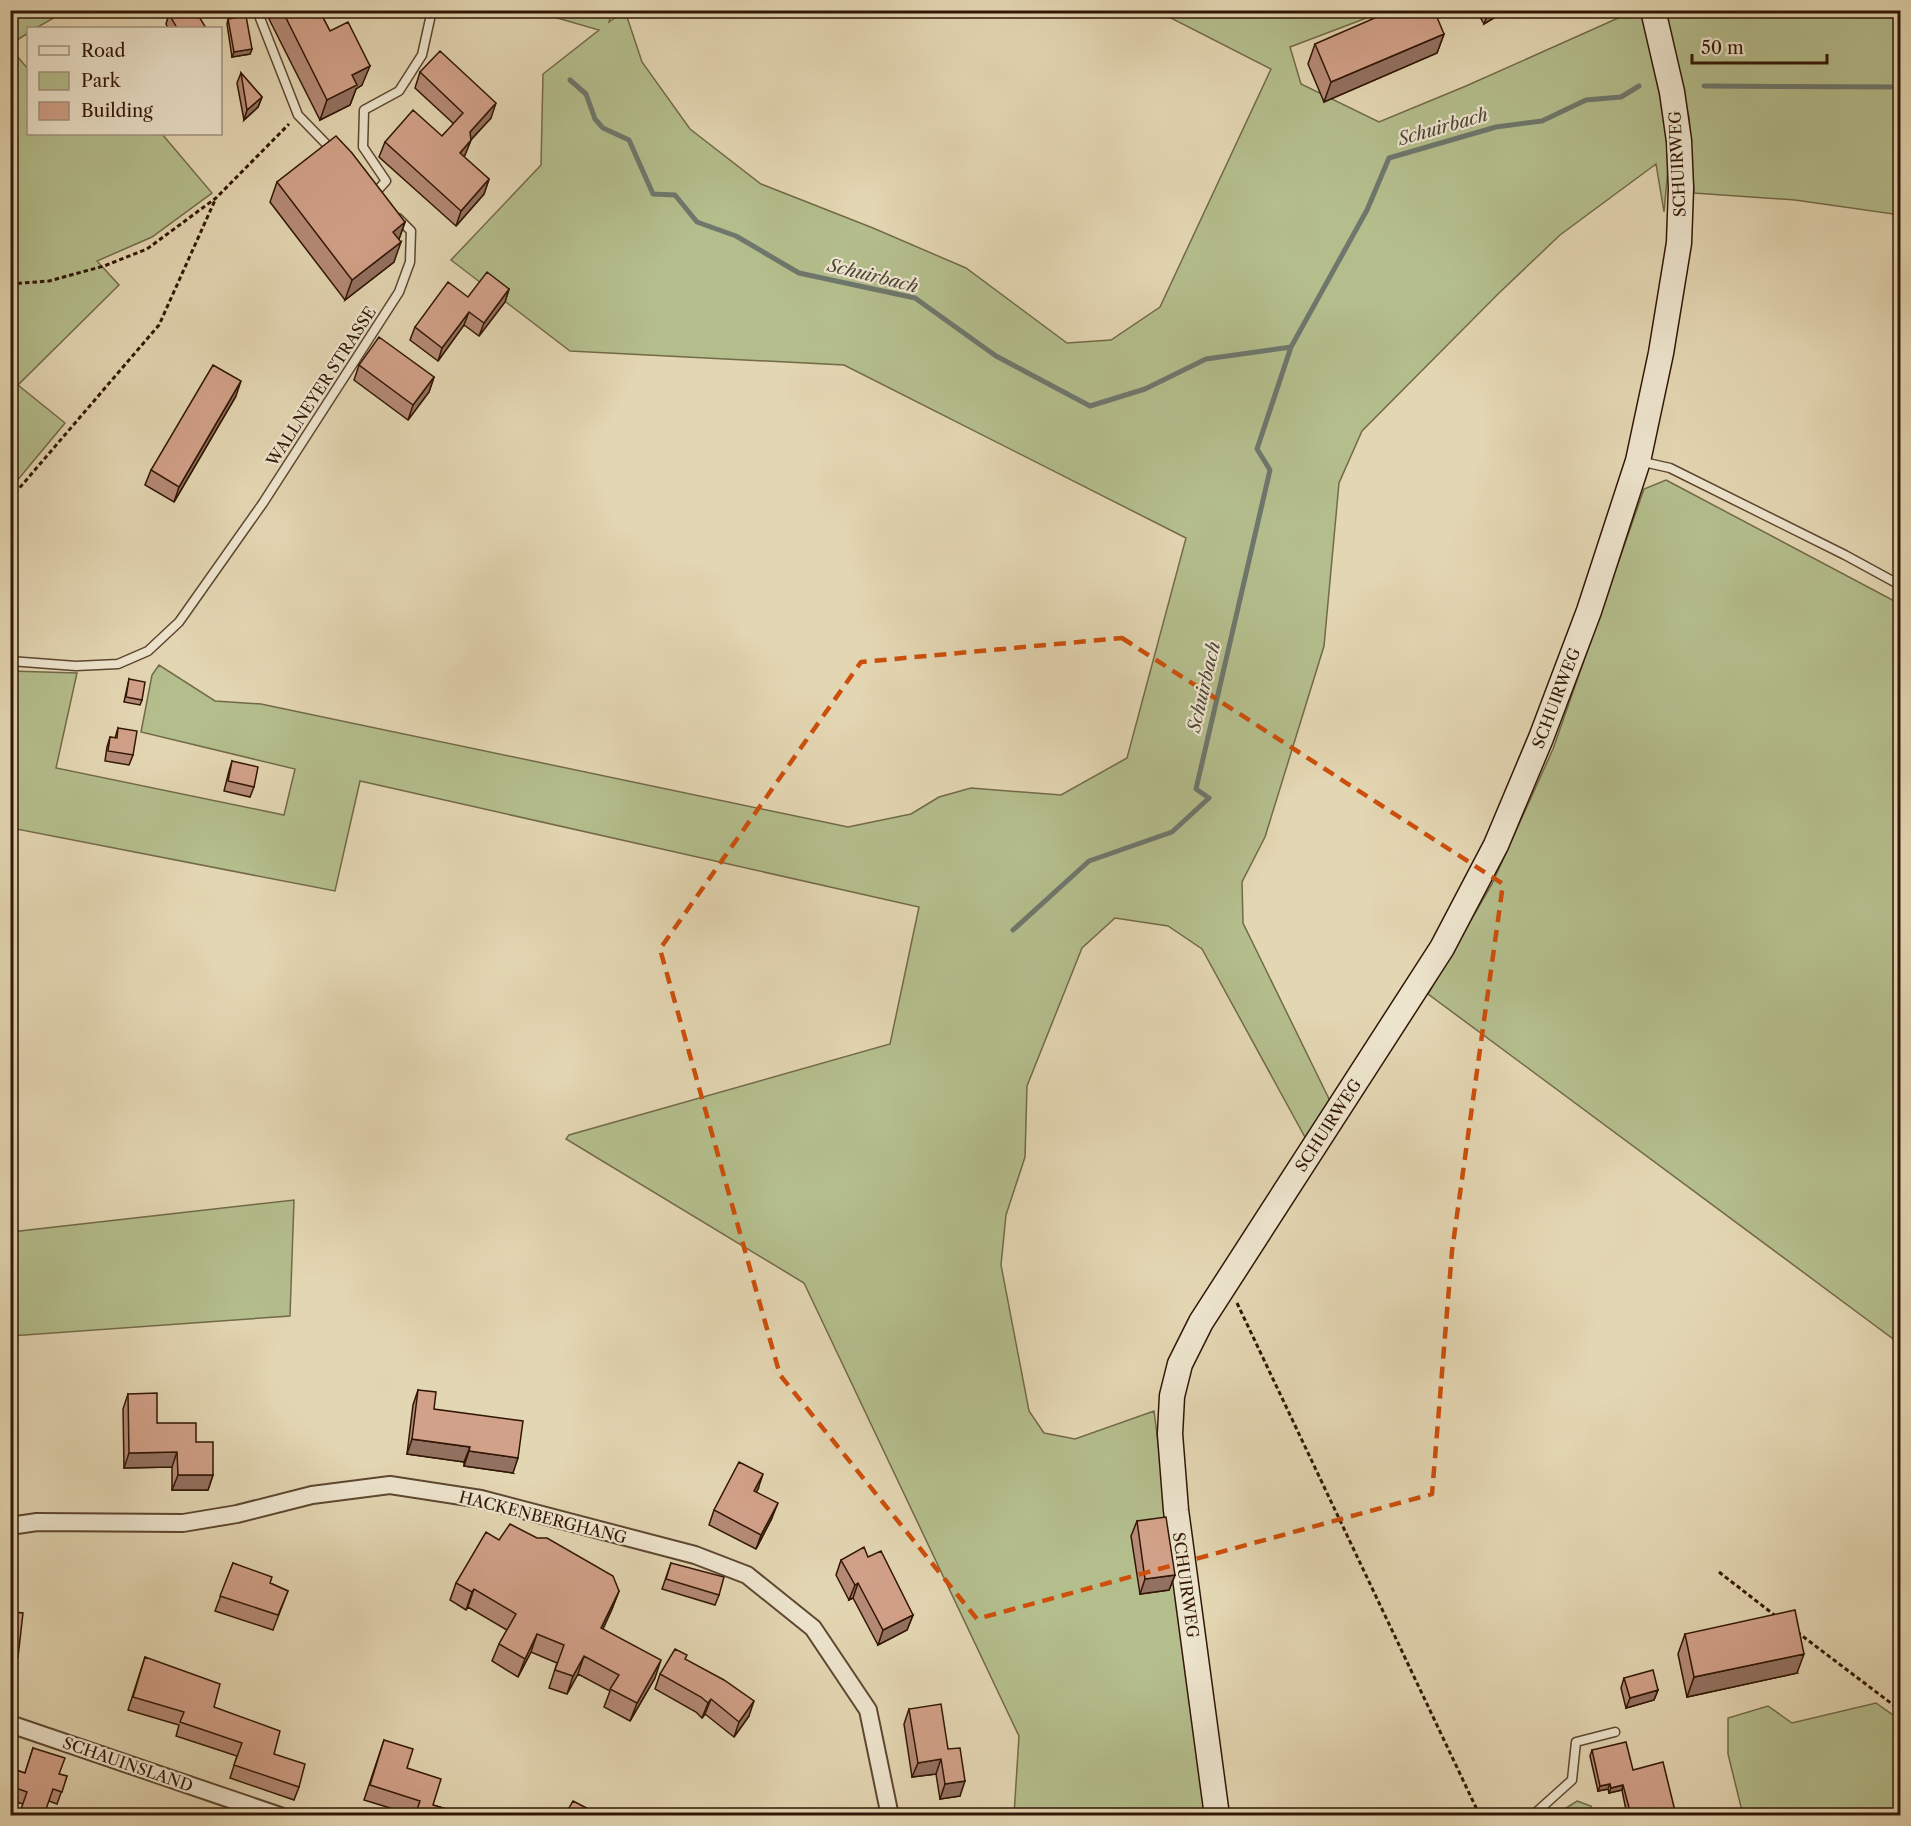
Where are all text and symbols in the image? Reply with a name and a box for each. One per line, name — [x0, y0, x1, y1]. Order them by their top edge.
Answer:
legend — [27, 27, 222, 135]
scale bar — [1692, 27, 1827, 65]
text: 50 m — [1701, 37, 1744, 59]
text: Road — [81, 40, 126, 62]
text: Park — [81, 70, 122, 92]
text: Building — [81, 100, 153, 122]
water label: Schuirbach — [1395, 104, 1490, 151]
street label: SCHUIRWEG — [1664, 110, 1690, 218]
water label: Schuirbach — [825, 254, 920, 298]
street label: WALLNEYER STRASSE — [261, 302, 380, 470]
water label: Schuirbach — [1183, 640, 1225, 735]
street label: SCHUIRWEG — [1528, 645, 1584, 751]
street label: SCHUIRWEG — [1291, 1075, 1365, 1175]
street label: HACKENBERGHANG — [457, 1486, 629, 1548]
street label: SCHUIRWEG — [1169, 1531, 1203, 1639]
street label: SCHAUINSLAND — [60, 1732, 196, 1796]

